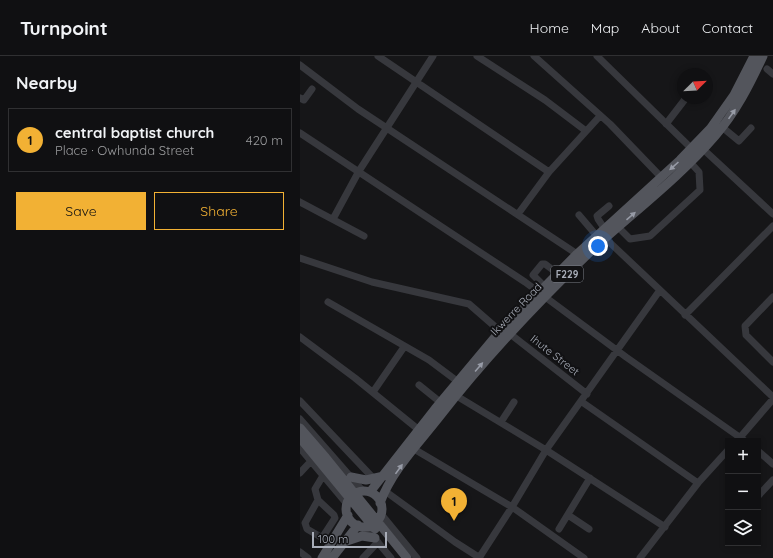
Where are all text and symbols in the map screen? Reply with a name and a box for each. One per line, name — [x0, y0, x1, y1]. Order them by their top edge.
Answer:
text: Turnpoint — [20, 16, 108, 40]
text: Home — [530, 19, 569, 37]
text: Map — [591, 19, 619, 37]
text: About — [641, 19, 680, 37]
text: Contact — [702, 19, 753, 37]
north arrow — [677, 68, 713, 104]
text: Nearby — [16, 72, 77, 93]
one-way arrow — [728, 108, 736, 119]
text: central baptist church — [55, 123, 214, 142]
text: 1 — [27, 132, 33, 148]
text: 420 m — [246, 132, 283, 148]
text: Place · Owhunda Street — [55, 142, 194, 158]
one-way arrow — [669, 161, 679, 170]
button: Save — [16, 192, 146, 230]
button: Share — [154, 192, 284, 230]
one-way arrow — [626, 211, 636, 220]
your location — [588, 236, 608, 256]
road number: F229 — [551, 266, 583, 282]
street label: Ikwerre Road — [487, 280, 545, 338]
street label: Ihute Street — [528, 332, 582, 379]
one-way arrow — [475, 361, 484, 372]
map controls — [725, 438, 761, 546]
button: + — [725, 438, 761, 474]
one-way arrow — [395, 464, 403, 474]
button: − — [725, 474, 761, 510]
pin: 1 — [441, 488, 467, 521]
button: layers — [725, 510, 761, 546]
scale bar — [312, 530, 387, 549]
text: 100 m — [318, 532, 348, 546]

